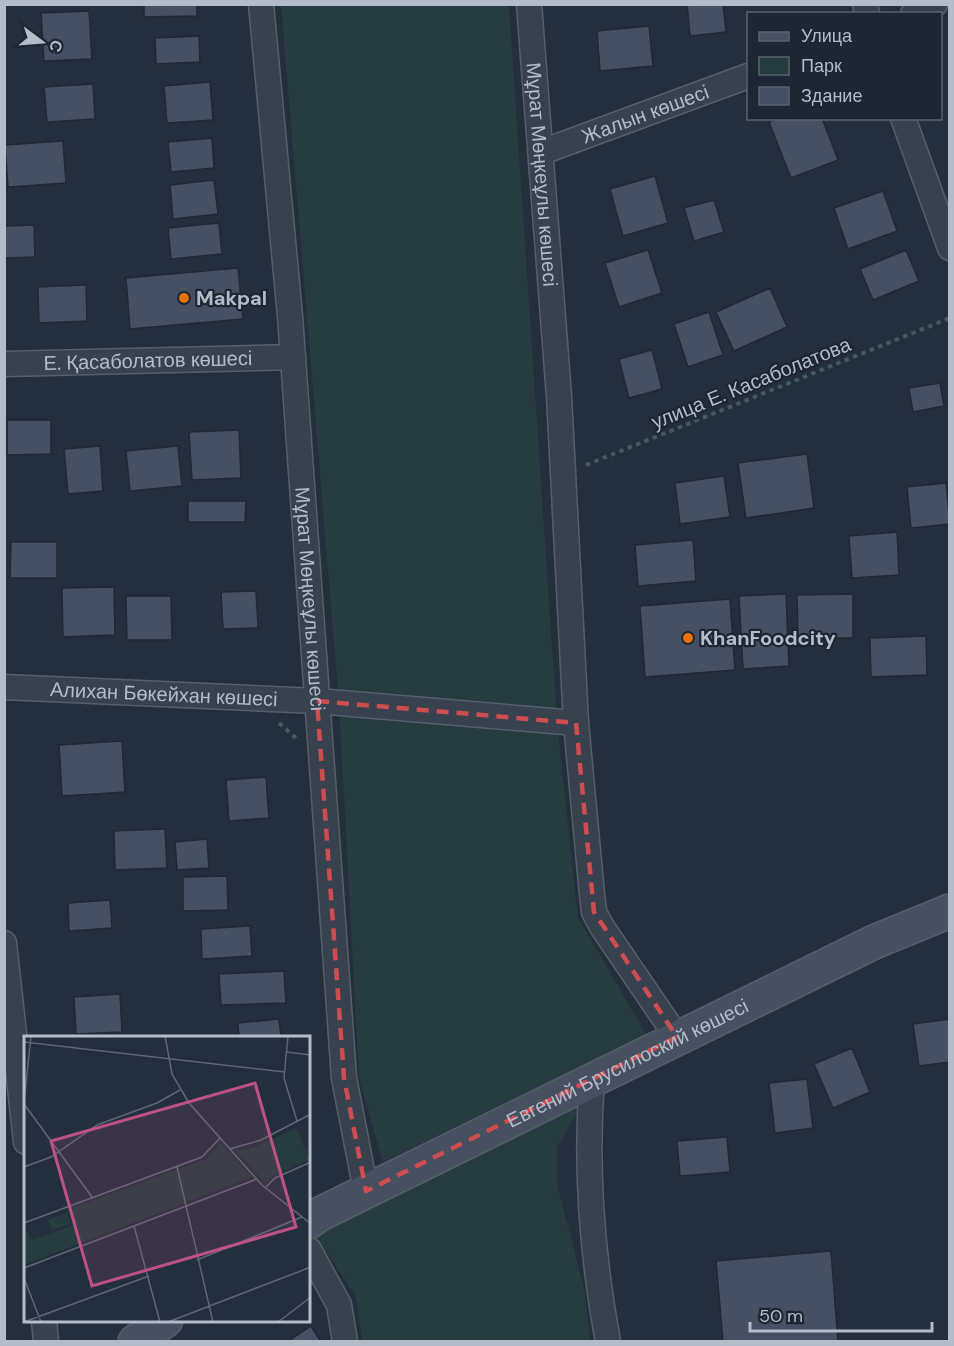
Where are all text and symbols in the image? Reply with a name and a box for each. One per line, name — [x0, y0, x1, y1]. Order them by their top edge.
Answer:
north arrow — [12, 12, 72, 72]
legend — [747, 12, 942, 120]
text: Улица — [801, 24, 853, 48]
text: С — [44, 38, 68, 55]
text: Парк — [801, 54, 842, 78]
street label: Мұрат Мөңкеұлы көшесі — [521, 61, 564, 288]
street label: Жалын көшесі — [578, 79, 712, 149]
text: Здание — [801, 84, 862, 108]
place label: Makpal — [196, 285, 267, 311]
marker: Makpal — [177, 291, 191, 305]
street label: улица Е. Касаболатова — [647, 331, 855, 435]
street label: Е. Қасаболатов көшесі — [43, 345, 253, 376]
street label: Мұрат Мөңкеұлы көшесі — [289, 486, 331, 712]
place label: KhanFoodcity — [700, 625, 836, 651]
marker: KhanFoodcity — [681, 631, 695, 645]
street label: Алихан Бөкейхан көшесі — [49, 676, 278, 712]
street label: Евгений Брусилоский көшесі — [502, 993, 753, 1134]
inset map — [24, 1036, 310, 1322]
scale bar — [750, 1295, 932, 1333]
text: 50 m — [759, 1304, 803, 1328]

